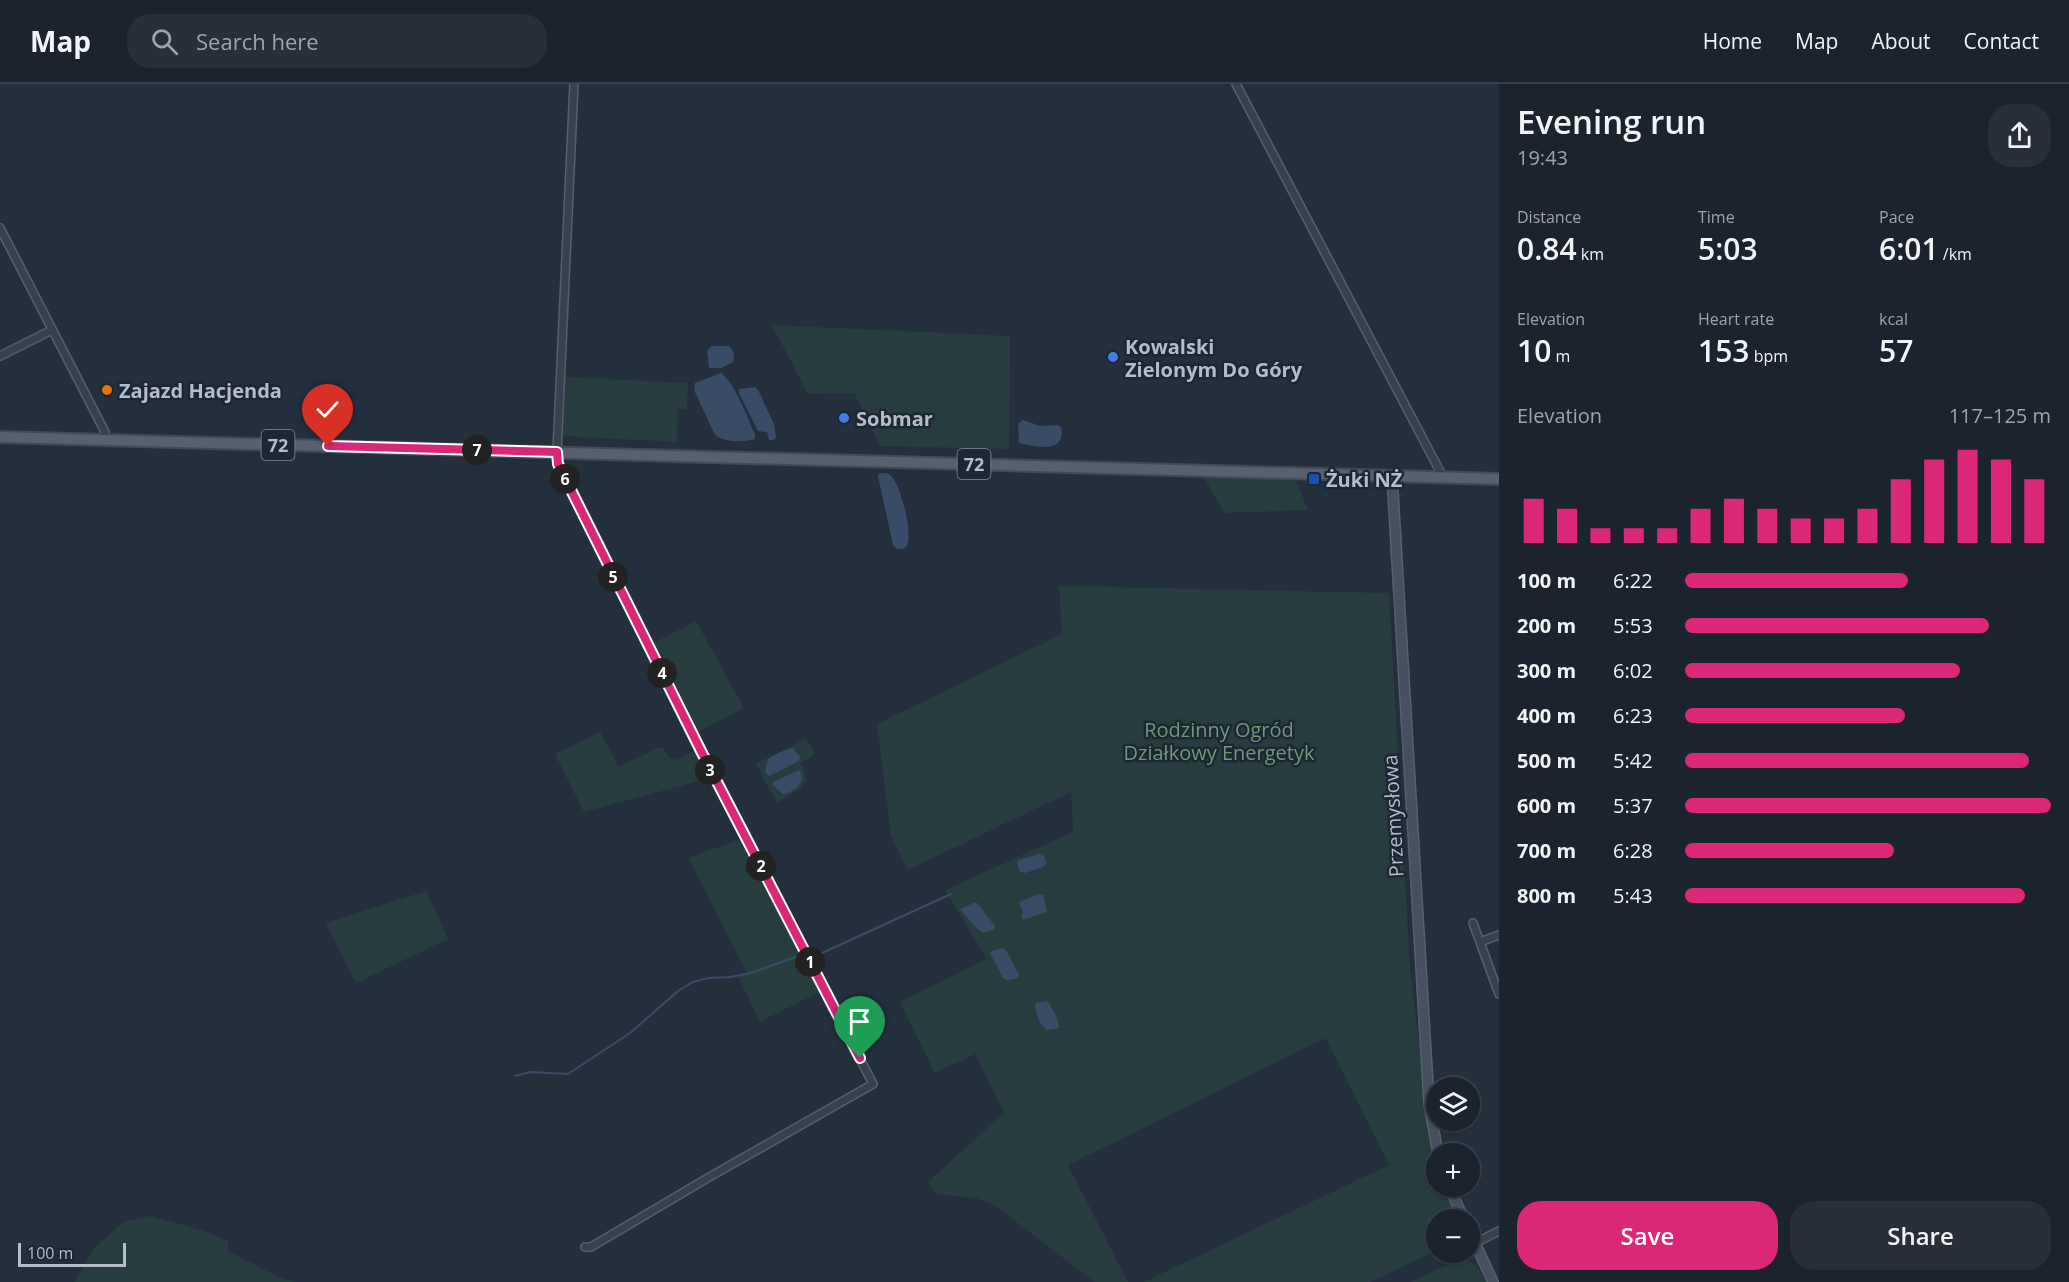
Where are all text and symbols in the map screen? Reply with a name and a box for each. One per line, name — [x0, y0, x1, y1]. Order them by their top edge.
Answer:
search box — [127, 14, 547, 68]
text: Map — [30, 22, 91, 60]
icon: search — [148, 25, 181, 58]
text: Search here — [196, 26, 319, 56]
text: Home — [1703, 27, 1762, 55]
text: Map — [1795, 27, 1838, 55]
text: About — [1871, 27, 1931, 55]
text: Contact — [1964, 27, 2039, 55]
text: Evening run — [1517, 99, 1706, 144]
button: share — [1988, 104, 2051, 167]
text: 19:43 — [1517, 144, 1568, 171]
text: Distance — [1517, 206, 1581, 228]
text: Time — [1698, 206, 1735, 228]
text: Pace — [1879, 206, 1914, 228]
text: 0.84 — [1517, 228, 1577, 269]
text: 5:03 — [1698, 228, 1758, 269]
text: 6:01 — [1879, 228, 1939, 269]
text: km — [1577, 243, 1604, 265]
text: /km — [1939, 243, 1972, 265]
text: Elevation — [1517, 308, 1585, 330]
text: Heart rate — [1698, 308, 1774, 330]
text: kcal — [1879, 308, 1908, 330]
text: 10 — [1517, 330, 1551, 371]
text: 153 — [1698, 330, 1749, 371]
text: 57 — [1879, 330, 1913, 371]
place label: Kowalski Zielonym Do Góry — [1125, 333, 1303, 383]
text: m — [1551, 345, 1570, 367]
text: bpm — [1749, 345, 1788, 367]
marker: Kowalski Zielonym Do Góry — [1106, 350, 1120, 364]
place label: Zajazd Hacjenda — [119, 377, 282, 404]
marker: Zajazd Hacjenda — [100, 383, 114, 397]
pin — [302, 384, 353, 446]
icon: check — [311, 393, 344, 426]
text: Elevation — [1517, 402, 1602, 429]
text: 117–125 m — [1949, 402, 2051, 429]
place label: Sobmar — [856, 405, 933, 432]
marker: Sobmar — [837, 411, 851, 425]
road number: 72 — [262, 430, 294, 460]
pin: 7 — [462, 435, 492, 465]
text: 7 — [472, 439, 482, 461]
road number: 72 — [958, 449, 990, 479]
pin: 6 — [550, 464, 580, 494]
place label: Żuki NŻ — [1326, 466, 1403, 493]
text: 6 — [560, 468, 570, 490]
marker: Żuki NŻ — [1307, 472, 1321, 486]
pin: 5 — [598, 562, 628, 592]
text: 5 — [608, 566, 618, 588]
text: 100 m — [1517, 567, 1576, 594]
text: 6:22 — [1613, 567, 1653, 594]
text: 200 m — [1517, 612, 1576, 639]
text: 5:53 — [1613, 612, 1653, 639]
text: 300 m — [1517, 657, 1576, 684]
text: 6:02 — [1613, 657, 1653, 684]
pin: 4 — [647, 658, 677, 688]
text: 4 — [657, 662, 667, 684]
text: 400 m — [1517, 702, 1576, 729]
text: 6:23 — [1613, 702, 1653, 729]
park label: Rodzinny Ogród Działkowy Energetyk — [1124, 716, 1315, 766]
text: 500 m — [1517, 747, 1576, 774]
text: 5:42 — [1613, 747, 1653, 774]
street label: Przemysłowa — [1376, 754, 1410, 878]
pin: 3 — [695, 755, 725, 785]
text: 3 — [705, 759, 715, 781]
text: 600 m — [1517, 792, 1576, 819]
text: 5:37 — [1613, 792, 1653, 819]
text: 700 m — [1517, 837, 1576, 864]
text: 6:28 — [1613, 837, 1653, 864]
pin: 2 — [746, 851, 776, 881]
text: 2 — [756, 855, 766, 877]
text: 800 m — [1517, 882, 1576, 909]
text: 5:43 — [1613, 882, 1653, 909]
pin: 1 — [795, 947, 825, 977]
text: 1 — [805, 951, 815, 973]
pin — [834, 996, 885, 1058]
icon: arrive — [843, 1005, 876, 1038]
map controls — [1426, 1077, 1480, 1263]
button: layers — [1426, 1077, 1480, 1131]
button: + — [1426, 1143, 1480, 1197]
button: Save — [1517, 1201, 1778, 1270]
button: Share — [1790, 1201, 2051, 1270]
button: − — [1426, 1209, 1480, 1263]
scale bar — [18, 1240, 126, 1268]
text: 100 m — [27, 1242, 73, 1264]

